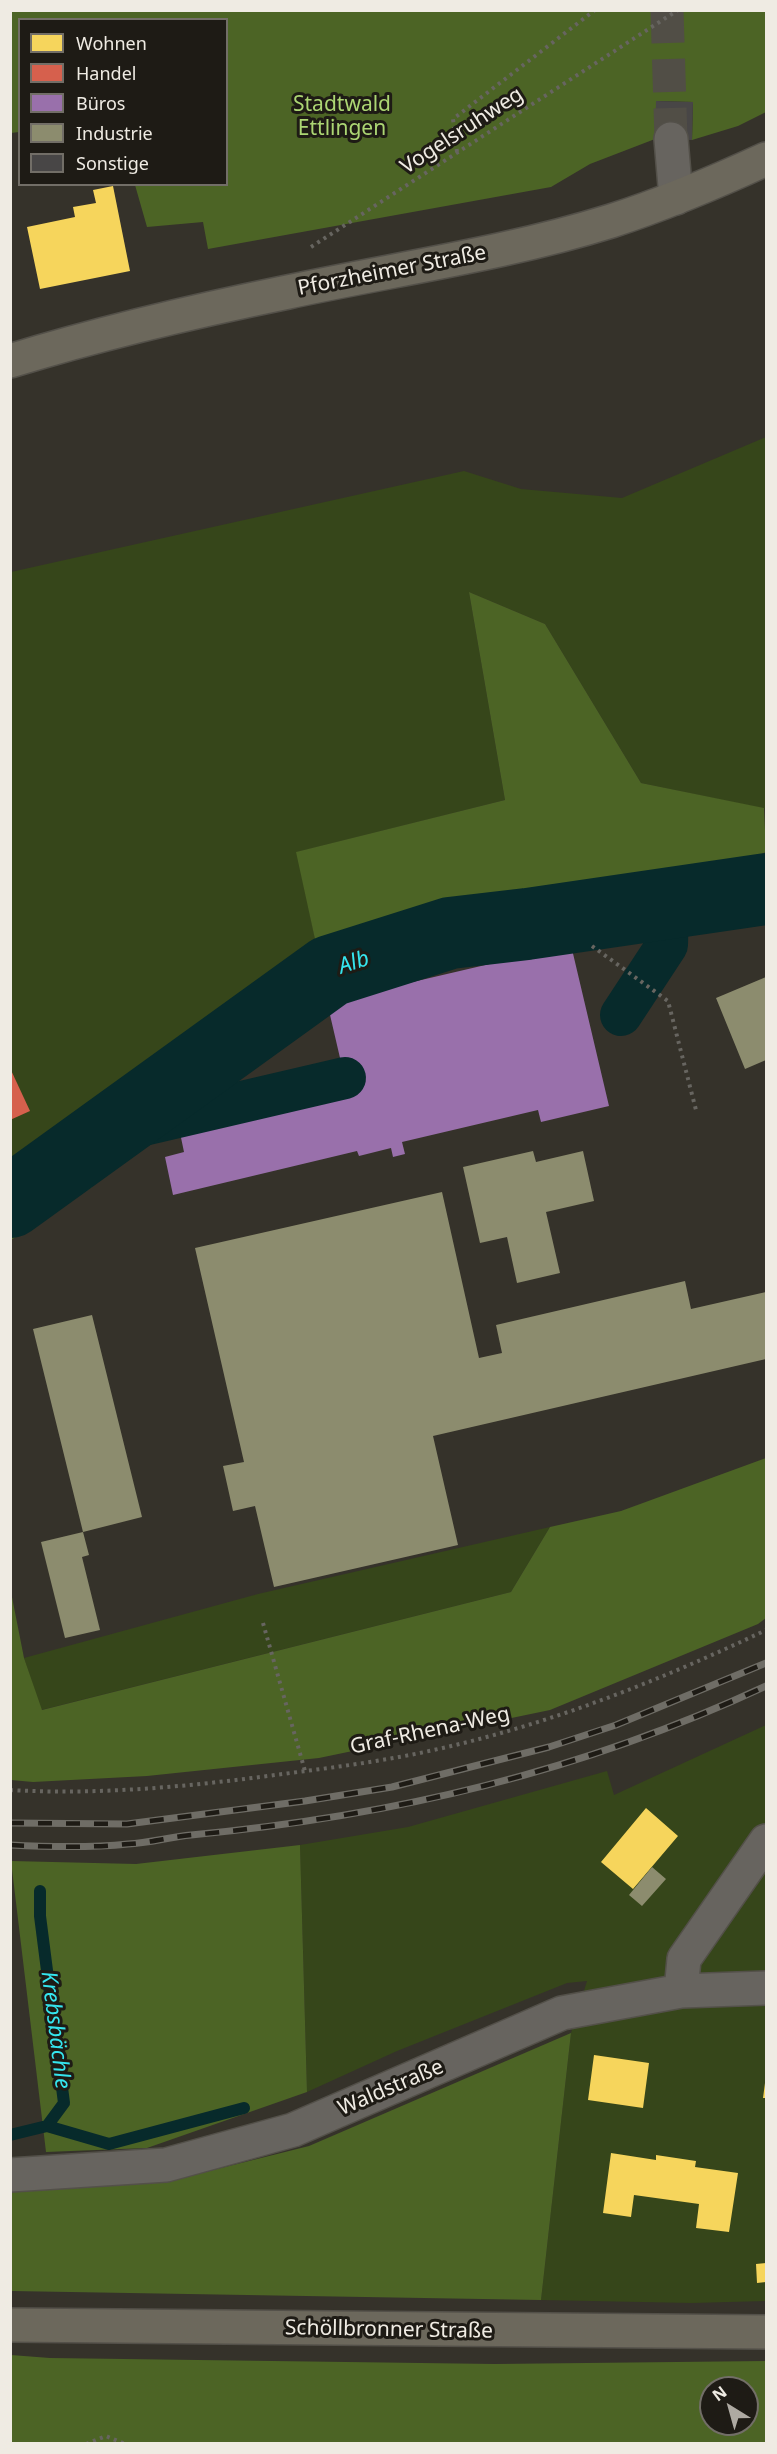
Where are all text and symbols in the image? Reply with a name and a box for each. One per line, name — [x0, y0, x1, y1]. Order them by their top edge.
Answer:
legend — [18, 18, 228, 186]
text: Wohnen — [76, 31, 147, 55]
text: Handel — [76, 61, 136, 85]
street label: Vogelsruhweg — [396, 82, 528, 180]
text: Büros — [76, 91, 125, 115]
park label: Stadtwald Ettlingen — [293, 92, 391, 142]
text: Industrie — [76, 121, 153, 145]
text: Sonstige — [76, 151, 149, 175]
street label: Pforzheimer Straße — [296, 240, 488, 302]
water label: Alb — [335, 946, 373, 980]
street label: Graf-Rhena-Weg — [348, 1702, 512, 1760]
water label: Krebsbächle — [35, 1970, 75, 2090]
street label: Waldstraße — [335, 2055, 447, 2121]
street label: Schöllbronner Straße — [285, 2316, 493, 2344]
north arrow — [699, 2376, 759, 2436]
text: N — [708, 2381, 731, 2406]

